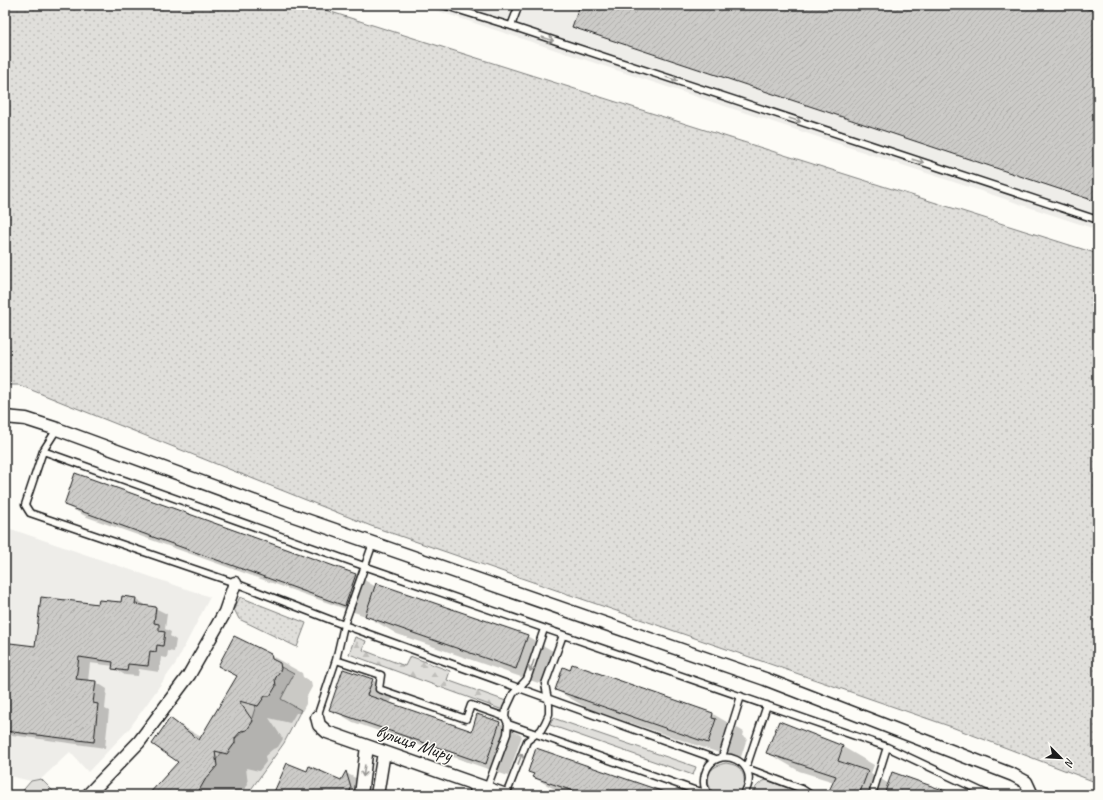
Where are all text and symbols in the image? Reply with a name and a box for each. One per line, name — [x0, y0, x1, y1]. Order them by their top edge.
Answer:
one-way arrow — [542, 35, 554, 43]
one-way arrow — [665, 76, 678, 83]
one-way arrow — [788, 117, 801, 124]
one-way arrow — [912, 158, 925, 165]
one-way arrow — [527, 660, 535, 672]
street label: вулиця Миру — [373, 719, 457, 768]
north arrow — [1041, 738, 1081, 778]
one-way arrow — [517, 753, 525, 765]
text: N — [1061, 756, 1078, 770]
one-way arrow — [360, 764, 368, 777]

